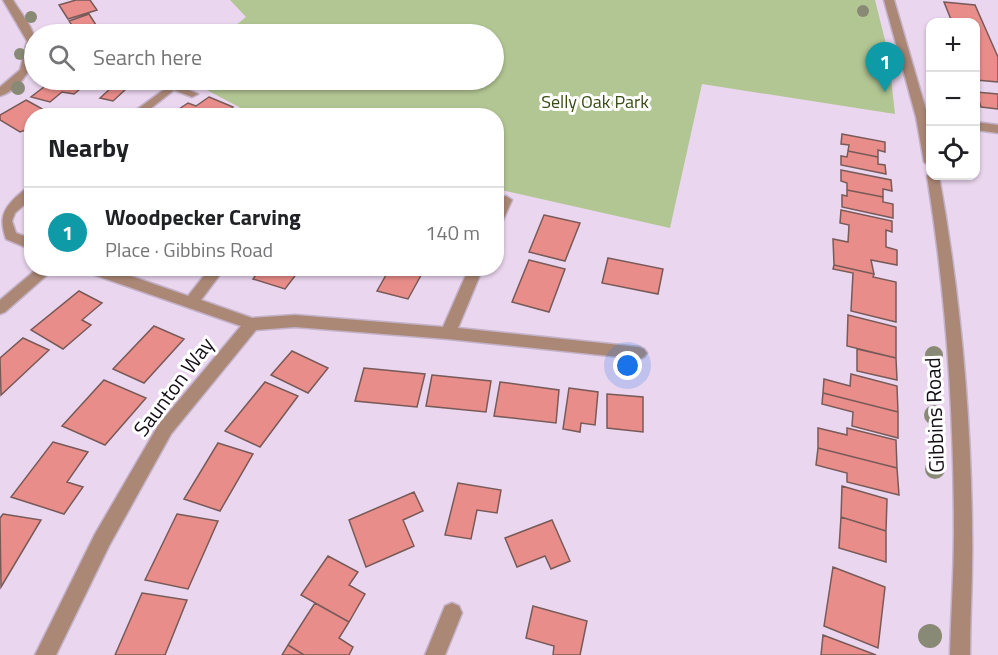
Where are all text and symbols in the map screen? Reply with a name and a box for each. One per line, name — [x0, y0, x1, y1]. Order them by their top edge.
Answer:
map controls — [926, 18, 980, 180]
button: + — [926, 18, 980, 72]
search box — [24, 24, 504, 90]
text: Search here — [93, 40, 202, 74]
icon: search — [45, 41, 78, 74]
pin: 1 — [866, 42, 904, 92]
button: − — [926, 72, 980, 126]
park label: Selly Oak Park — [541, 88, 649, 115]
button: locate — [926, 126, 980, 180]
text: Nearby — [48, 128, 129, 167]
text: Woodpecker Carving — [105, 200, 301, 234]
text: 1 — [62, 217, 73, 248]
text: 140 m — [425, 217, 480, 248]
text: Place · Gibbins Road — [105, 234, 273, 265]
street label: Saunton Way — [125, 330, 221, 443]
your location — [613, 351, 642, 380]
street label: Gibbins Road — [916, 357, 952, 473]

